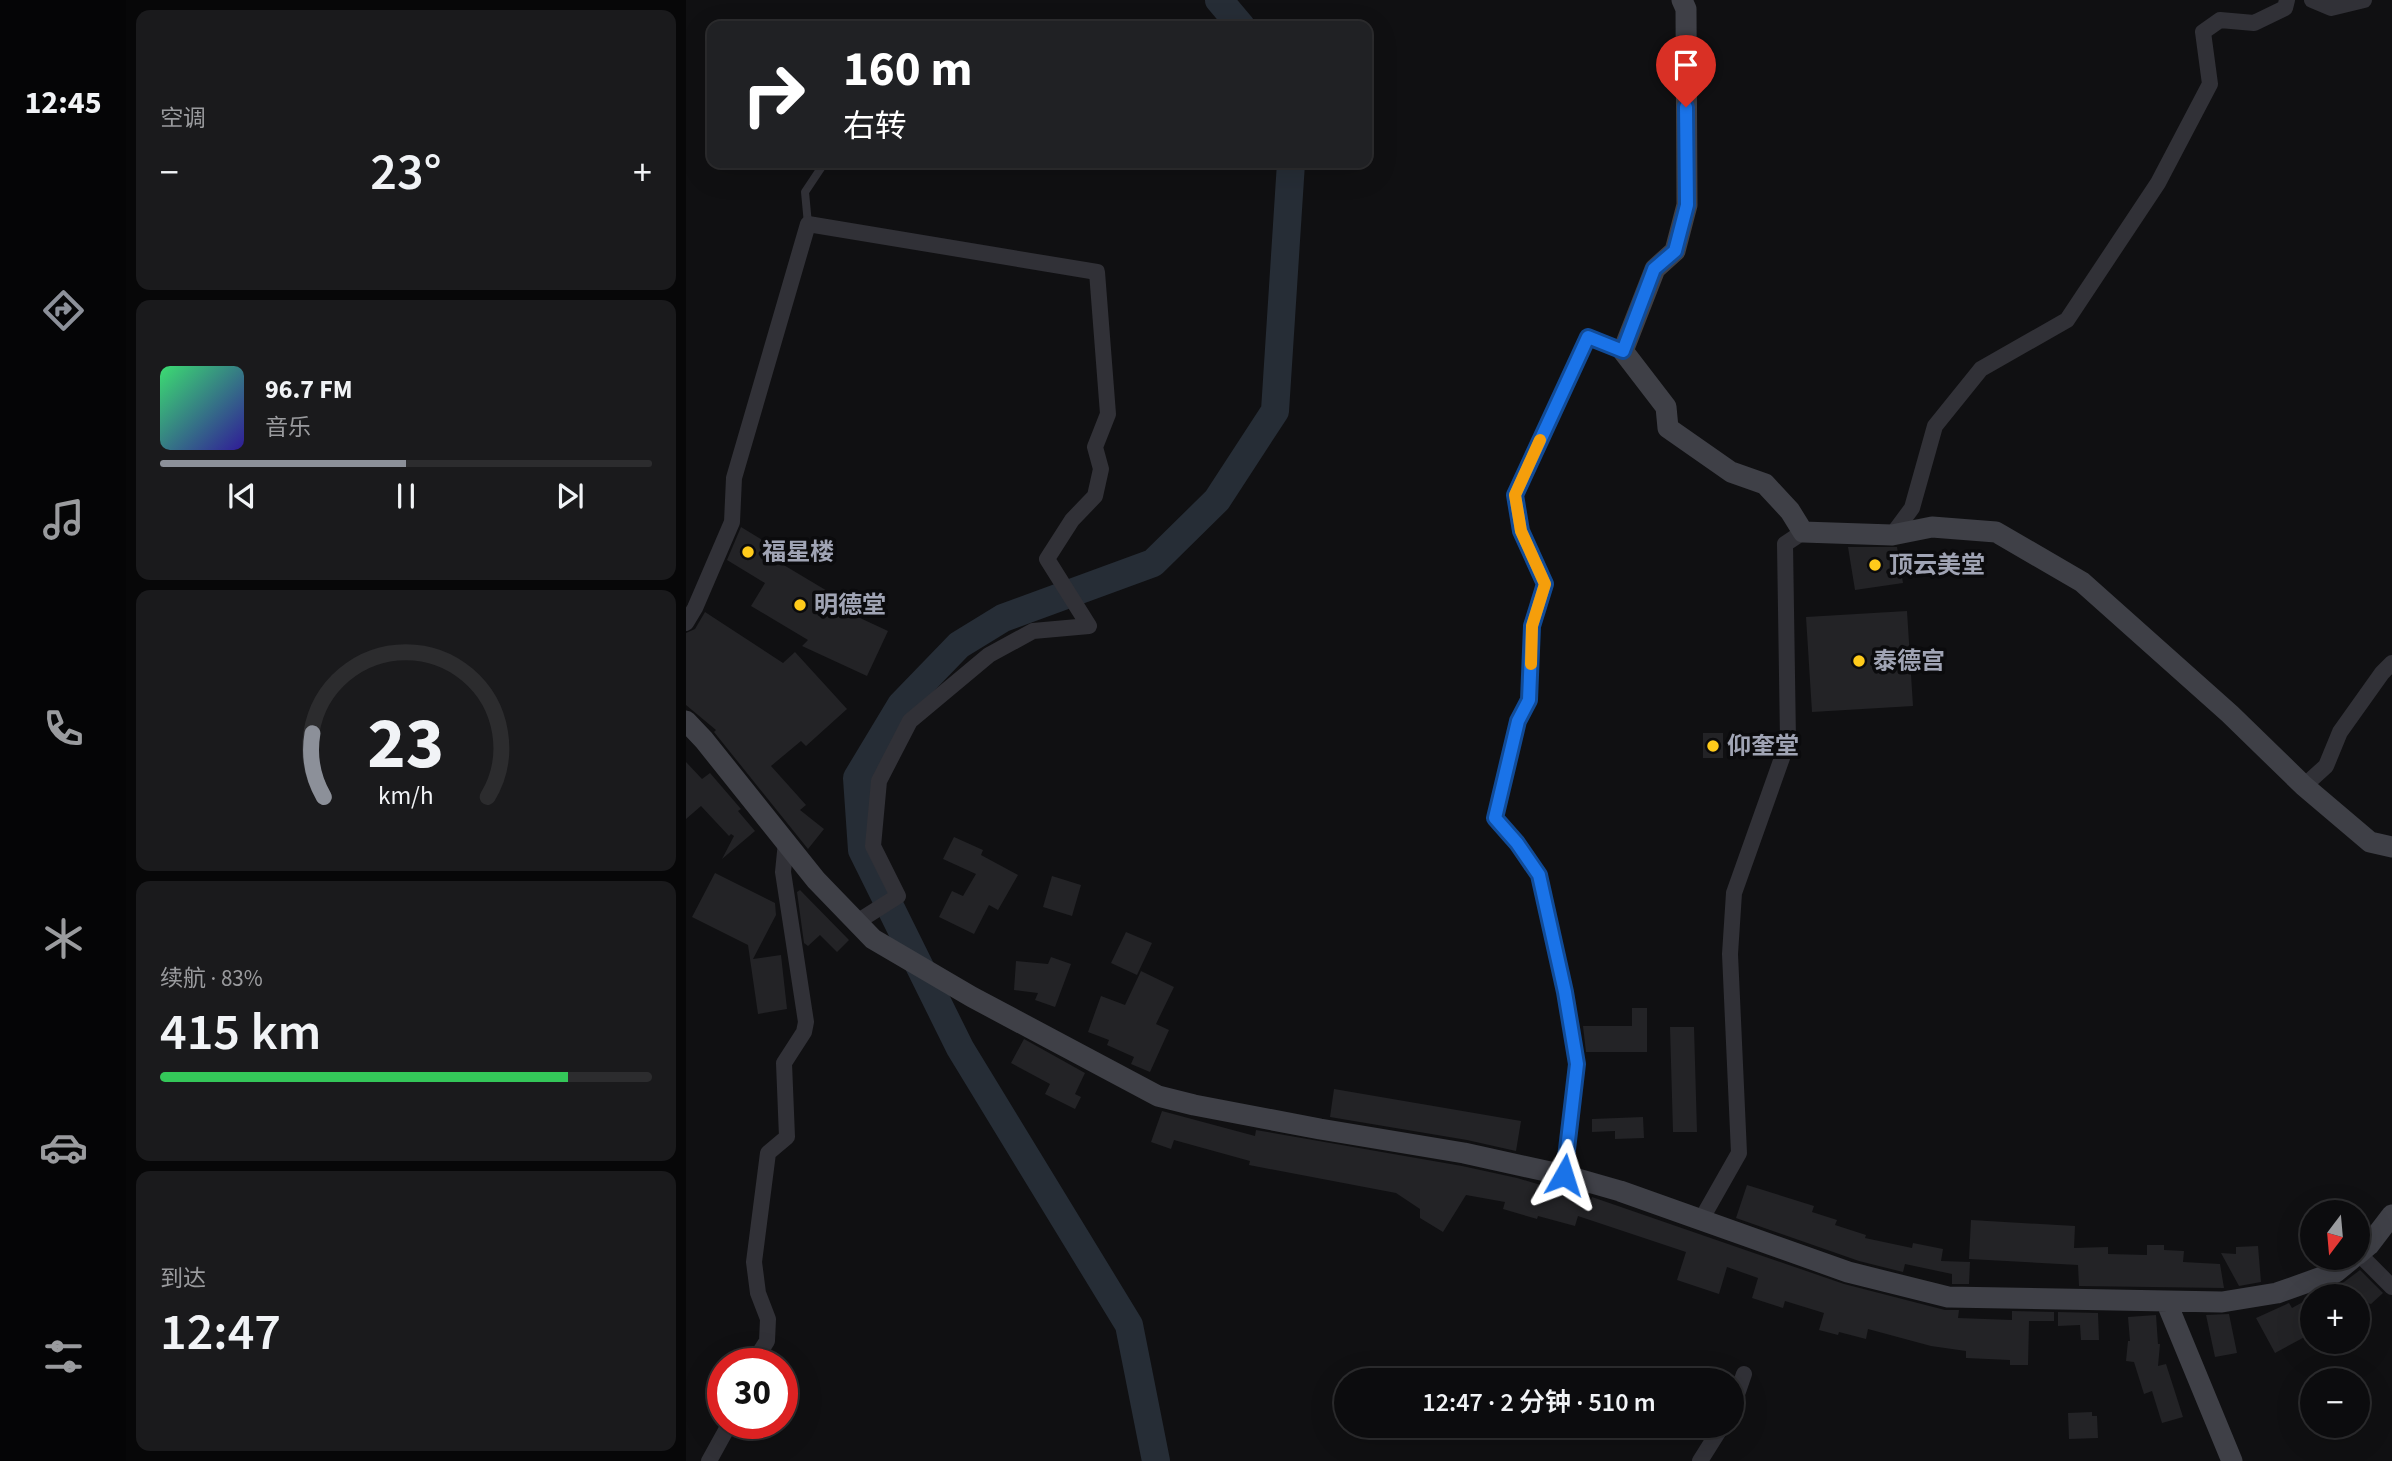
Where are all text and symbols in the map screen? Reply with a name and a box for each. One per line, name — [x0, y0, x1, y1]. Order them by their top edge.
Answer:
text: 160 m — [843, 35, 972, 105]
pin — [1656, 35, 1716, 107]
icon: arrive — [1667, 46, 1705, 84]
icon: right — [728, 49, 819, 140]
text: 12:45 — [24, 80, 102, 126]
text: 空调 — [160, 102, 206, 135]
text: 右转 — [843, 104, 907, 150]
text: 23° — [370, 136, 442, 210]
text: − — [160, 146, 179, 200]
text: + — [633, 146, 652, 200]
icon: directions — [39, 286, 88, 335]
text: 96.7 FM — [265, 371, 353, 408]
text: 音乐 — [265, 411, 311, 444]
icon: previous — [223, 477, 261, 515]
icon: pause — [387, 477, 425, 515]
icon: next — [551, 477, 589, 515]
icon: music — [39, 495, 88, 544]
place label: 福星楼 — [762, 535, 834, 570]
marker: 福星楼 — [740, 544, 756, 560]
place label: 顶云美堂 — [1889, 548, 1985, 583]
marker: 顶云美堂 — [1867, 557, 1883, 573]
place label: 明德堂 — [814, 588, 886, 623]
marker: 明德堂 — [792, 597, 808, 613]
place label: 泰德宫 — [1873, 644, 1945, 679]
marker: 泰德宫 — [1851, 653, 1867, 669]
text: 23 — [368, 692, 444, 796]
icon: phone — [39, 704, 88, 753]
place label: 仰奎堂 — [1727, 729, 1799, 764]
marker: 仰奎堂 — [1705, 738, 1721, 754]
text: km/h — [378, 777, 434, 813]
icon: climate — [39, 914, 88, 963]
text: 续航 · 83% — [160, 962, 263, 995]
text: 415 km — [160, 996, 321, 1070]
icon: car — [39, 1123, 88, 1172]
position arrow — [1527, 1138, 1601, 1212]
north arrow — [2300, 1200, 2370, 1270]
map controls — [2300, 1200, 2370, 1438]
text: 到达 — [160, 1262, 206, 1295]
button: + — [2300, 1284, 2370, 1354]
text: 12:47 — [160, 1296, 281, 1370]
icon: filters — [39, 1332, 88, 1381]
speed limit sign: 30 — [707, 1348, 798, 1439]
button: − — [2300, 1368, 2370, 1438]
text: 12:47 · 2 分钟 · 510 m — [1422, 1384, 1656, 1421]

